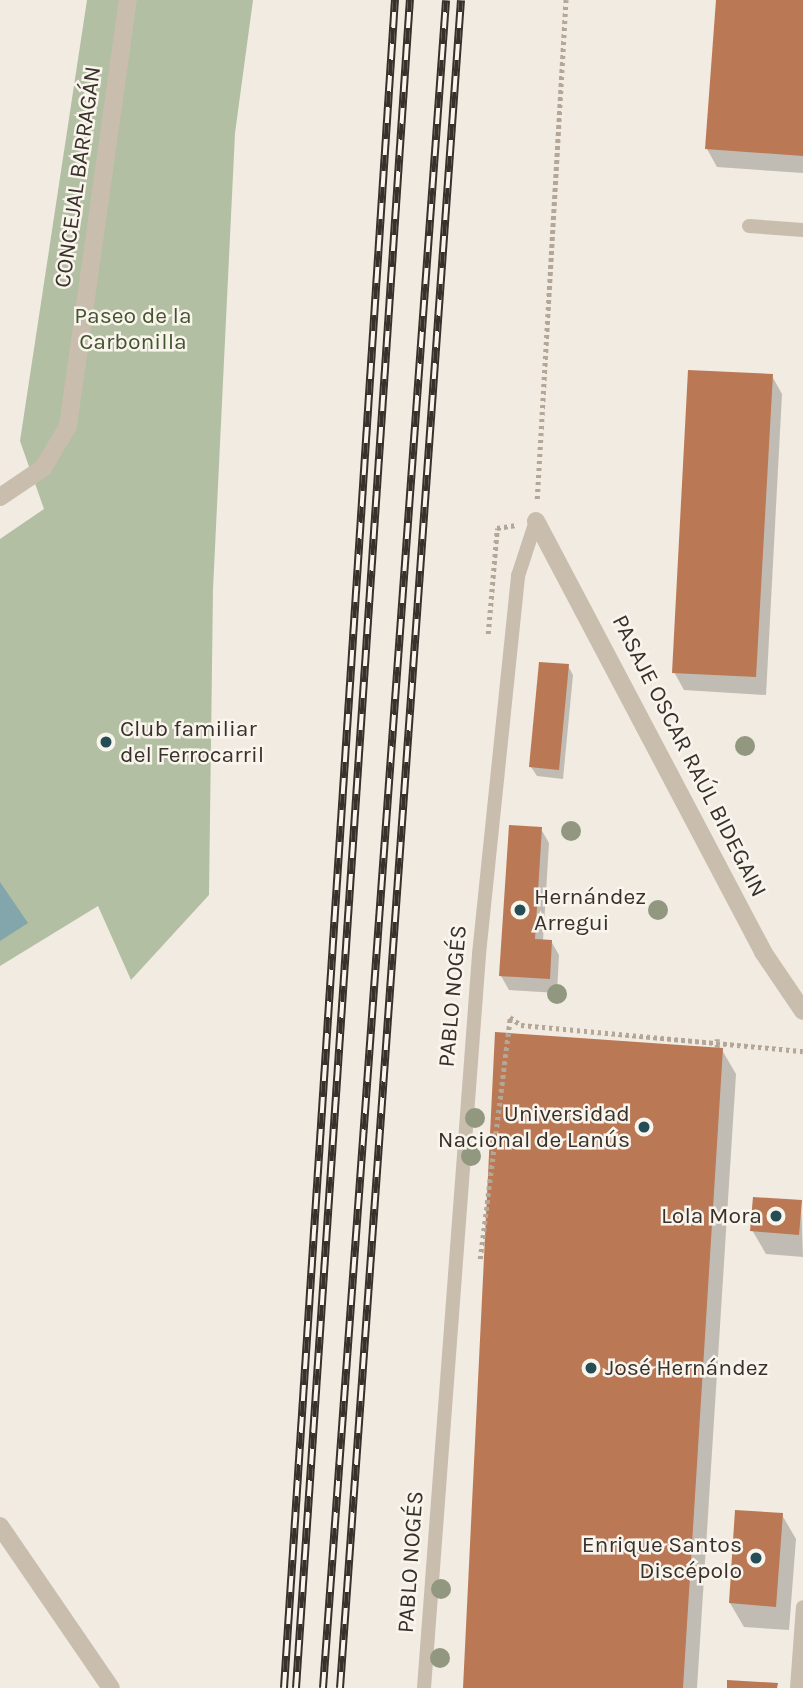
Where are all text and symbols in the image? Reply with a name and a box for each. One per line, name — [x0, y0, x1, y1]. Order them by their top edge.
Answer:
street label: CONCEJAL BARRAGÁN — [49, 65, 107, 289]
park label: Paseo de la Carbonilla — [74, 302, 192, 356]
street label: PASAJE OSCAR RAÚL BIDEGAIN — [606, 610, 772, 902]
place label: Club familiar del Ferrocarril — [120, 715, 264, 769]
marker: Club familiar del Ferrocarril — [98, 734, 114, 750]
place label: Hernández Arregui — [534, 883, 646, 937]
marker: Hernández Arregui — [512, 902, 528, 918]
street label: PABLO NOGÉS — [433, 924, 473, 1068]
place label: Universidad Nacional de Lanús — [438, 1100, 630, 1154]
marker: Universidad Nacional de Lanús — [636, 1119, 652, 1135]
place label: Lola Mora — [661, 1202, 762, 1230]
marker: Lola Mora — [768, 1208, 784, 1224]
place label: José Hernández — [605, 1354, 768, 1382]
marker: José Hernández — [583, 1360, 599, 1376]
street label: PABLO NOGÉS — [392, 1490, 430, 1634]
place label: Enrique Santos Discépolo — [582, 1531, 742, 1585]
marker: Enrique Santos Discépolo — [748, 1550, 764, 1566]

